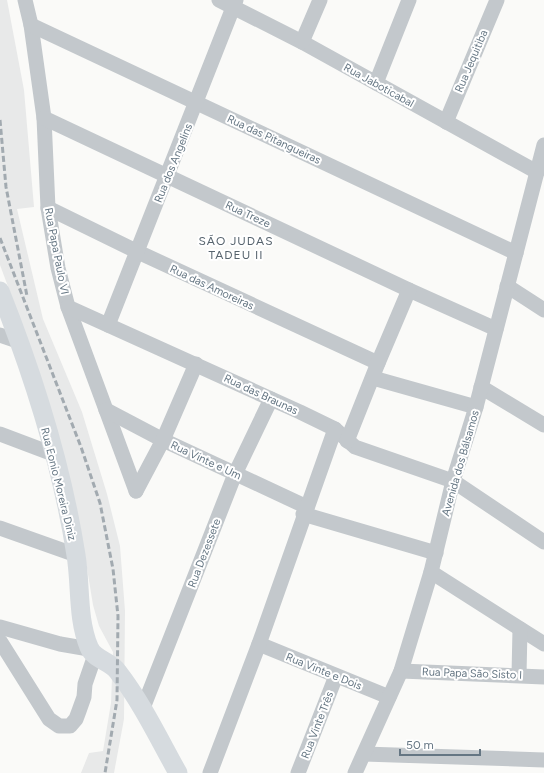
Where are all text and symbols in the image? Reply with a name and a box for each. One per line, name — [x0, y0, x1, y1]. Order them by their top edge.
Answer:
street label: Rua Jequitiba — [452, 28, 491, 95]
street label: Rua Jaboticabal — [341, 61, 416, 110]
street label: Rua das Pitangueiras — [225, 112, 323, 167]
street label: Rua dos Angelins — [152, 122, 195, 205]
street label: Rua Treze — [223, 198, 272, 230]
street label: Rua Papa Paulo VI — [42, 207, 71, 296]
district label: SÃO JUDAS TADEU II — [198, 234, 274, 262]
street label: Rua das Amoreiras — [168, 262, 256, 313]
street label: Rua das Braunas — [222, 372, 300, 417]
street label: Avenida dos Bálsamos — [439, 409, 482, 518]
street label: Rua Eonio Moreira Diniz — [38, 426, 79, 542]
street label: Rua Vinte e Um — [168, 438, 243, 482]
street label: Rua Dezessete — [185, 517, 224, 589]
street label: Rua Vinte e Dois — [284, 650, 364, 693]
street label: Rua Papa São Sisto I — [422, 665, 522, 682]
street label: Rua Vinte Três — [299, 690, 336, 761]
scale bar — [400, 731, 480, 757]
text: 50 m — [406, 738, 434, 752]

